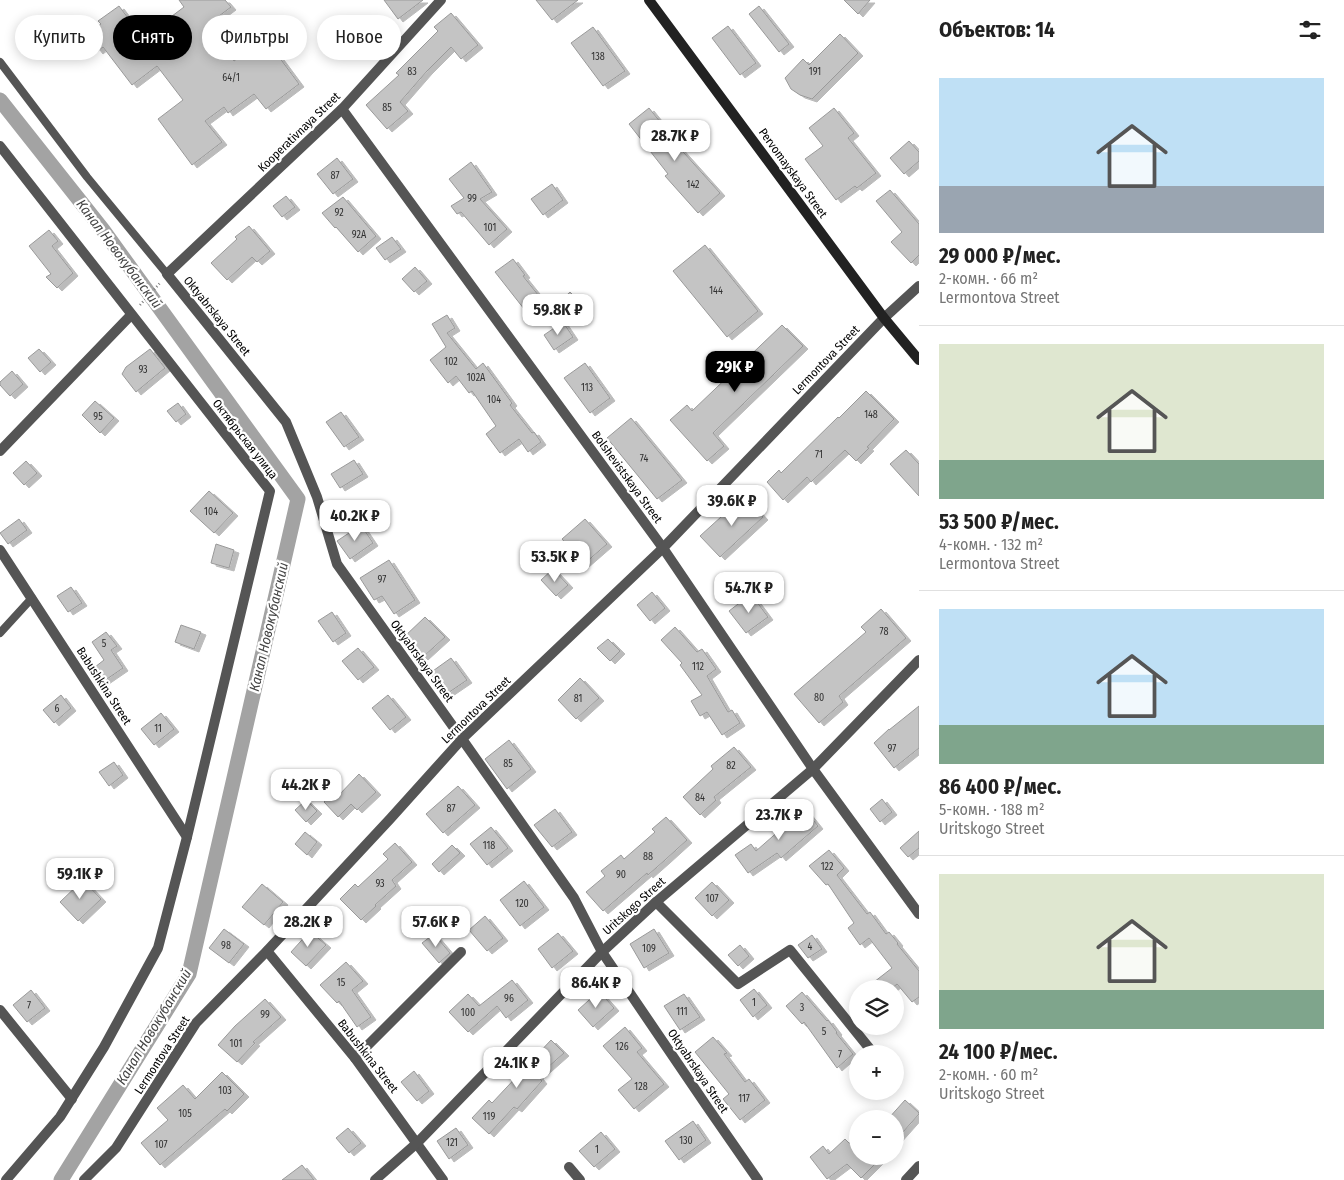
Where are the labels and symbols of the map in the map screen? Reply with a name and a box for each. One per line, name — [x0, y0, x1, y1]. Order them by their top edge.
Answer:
house number: 138 — [591, 51, 605, 63]
house number: 83 — [407, 66, 417, 78]
house number: 191 — [809, 66, 821, 78]
house number: 64/1 — [222, 72, 240, 84]
street label: Kooperativnaya Street — [255, 89, 343, 175]
house number: 85 — [382, 102, 392, 114]
pin: 28.7K ₽ — [629, 120, 721, 162]
street label: Pervomayskaya Street — [756, 125, 830, 221]
house number: 87 — [331, 170, 339, 182]
house number: 142 — [686, 179, 700, 191]
house number: 99 — [467, 193, 477, 205]
water label: Канал Новокубанский — [73, 196, 165, 312]
house number: 92 — [334, 207, 344, 219]
house number: 101 — [484, 222, 496, 234]
house number: 92А — [352, 229, 367, 241]
street label: Oktyabrskaya Street — [181, 273, 253, 359]
house number: 144 — [709, 285, 723, 297]
pin: 59.8K ₽ — [512, 294, 604, 336]
street label: Lermontova Street — [790, 323, 862, 397]
pin: 29K ₽ — [700, 350, 770, 393]
house number: 102 — [444, 356, 458, 368]
house number: 93 — [138, 364, 148, 376]
house number: 102А — [467, 372, 486, 384]
house number: 113 — [581, 382, 594, 394]
house number: 104 — [487, 394, 501, 406]
street label: Октябрьская улица — [210, 396, 281, 482]
house number: 148 — [864, 409, 878, 421]
house number: 95 — [93, 411, 103, 423]
street label: Bolshevistskaya Street — [589, 428, 665, 526]
house number: 71 — [815, 449, 823, 461]
house number: 74 — [640, 453, 648, 465]
pin: 39.6K ₽ — [686, 484, 778, 527]
pin: 40.2K ₽ — [309, 500, 401, 542]
house number: 104 — [204, 506, 218, 518]
pin: 53.5K ₽ — [509, 540, 601, 583]
water label: Канал Новокубанский — [246, 561, 292, 693]
pin: 54.7K ₽ — [703, 572, 795, 614]
house number: 97 — [378, 574, 386, 586]
street label: Oktyabrskaya Street — [387, 617, 457, 705]
house number: 78 — [880, 626, 888, 638]
house number: 5 — [102, 638, 107, 650]
street label: Babushkina Street — [74, 645, 134, 727]
house number: 112 — [692, 661, 705, 673]
street label: Lermontova Street — [439, 674, 513, 746]
house number: 80 — [814, 692, 824, 704]
house number: 81 — [574, 693, 582, 705]
house number: 6 — [55, 703, 60, 715]
house number: 11 — [154, 723, 162, 735]
house number: 97 — [888, 743, 896, 755]
house number: 85 — [503, 758, 513, 770]
house number: 82 — [726, 760, 736, 772]
pin: 44.2K ₽ — [260, 768, 352, 811]
house number: 84 — [695, 792, 705, 804]
pin: 23.7K ₽ — [733, 798, 825, 841]
house number: 87 — [447, 803, 455, 815]
house number: 118 — [483, 840, 495, 852]
house number: 88 — [643, 851, 653, 863]
pin: 59.1K ₽ — [34, 858, 126, 900]
house number: 122 — [821, 861, 834, 873]
house number: 90 — [616, 869, 626, 881]
street label: Uritskogo Street — [600, 874, 668, 938]
house number: 93 — [375, 878, 385, 890]
house number: 107 — [706, 893, 718, 905]
house number: 120 — [515, 898, 529, 910]
pin: 28.2K ₽ — [262, 906, 354, 948]
pin: 57.6K ₽ — [390, 906, 482, 948]
house number: 98 — [221, 940, 231, 952]
house number: 4 — [808, 941, 813, 953]
house number: 109 — [642, 943, 656, 955]
water label: Канал Новокубанский — [113, 966, 195, 1088]
pin: 86.4K ₽ — [550, 966, 642, 1009]
house number: 15 — [337, 977, 346, 989]
house number: 96 — [504, 993, 514, 1005]
house number: 1 — [752, 997, 756, 1009]
house number: 7 — [27, 1000, 31, 1012]
house number: 3 — [800, 1002, 805, 1014]
house number: 111 — [676, 1006, 688, 1018]
house number: 100 — [461, 1007, 475, 1019]
house number: 99 — [260, 1009, 270, 1021]
street label: Lermontova Street — [132, 1013, 193, 1097]
street label: Babushkina Street — [335, 1016, 401, 1096]
street label: Oktyabrskaya Street — [665, 1026, 731, 1116]
house number: 5 — [822, 1026, 827, 1038]
house number: 101 — [230, 1038, 242, 1050]
house number: 126 — [615, 1041, 629, 1053]
pin: 24.1K ₽ — [471, 1046, 563, 1089]
house number: 7 — [838, 1049, 842, 1061]
house number: 128 — [634, 1081, 648, 1093]
house number: 103 — [218, 1085, 232, 1097]
house number: 117 — [738, 1093, 750, 1105]
house number: 105 — [178, 1108, 192, 1120]
house number: 119 — [483, 1111, 495, 1123]
house number: 130 — [679, 1135, 693, 1147]
house number: 121 — [446, 1137, 458, 1149]
house number: 107 — [155, 1139, 167, 1151]
house number: 1 — [595, 1144, 599, 1156]

